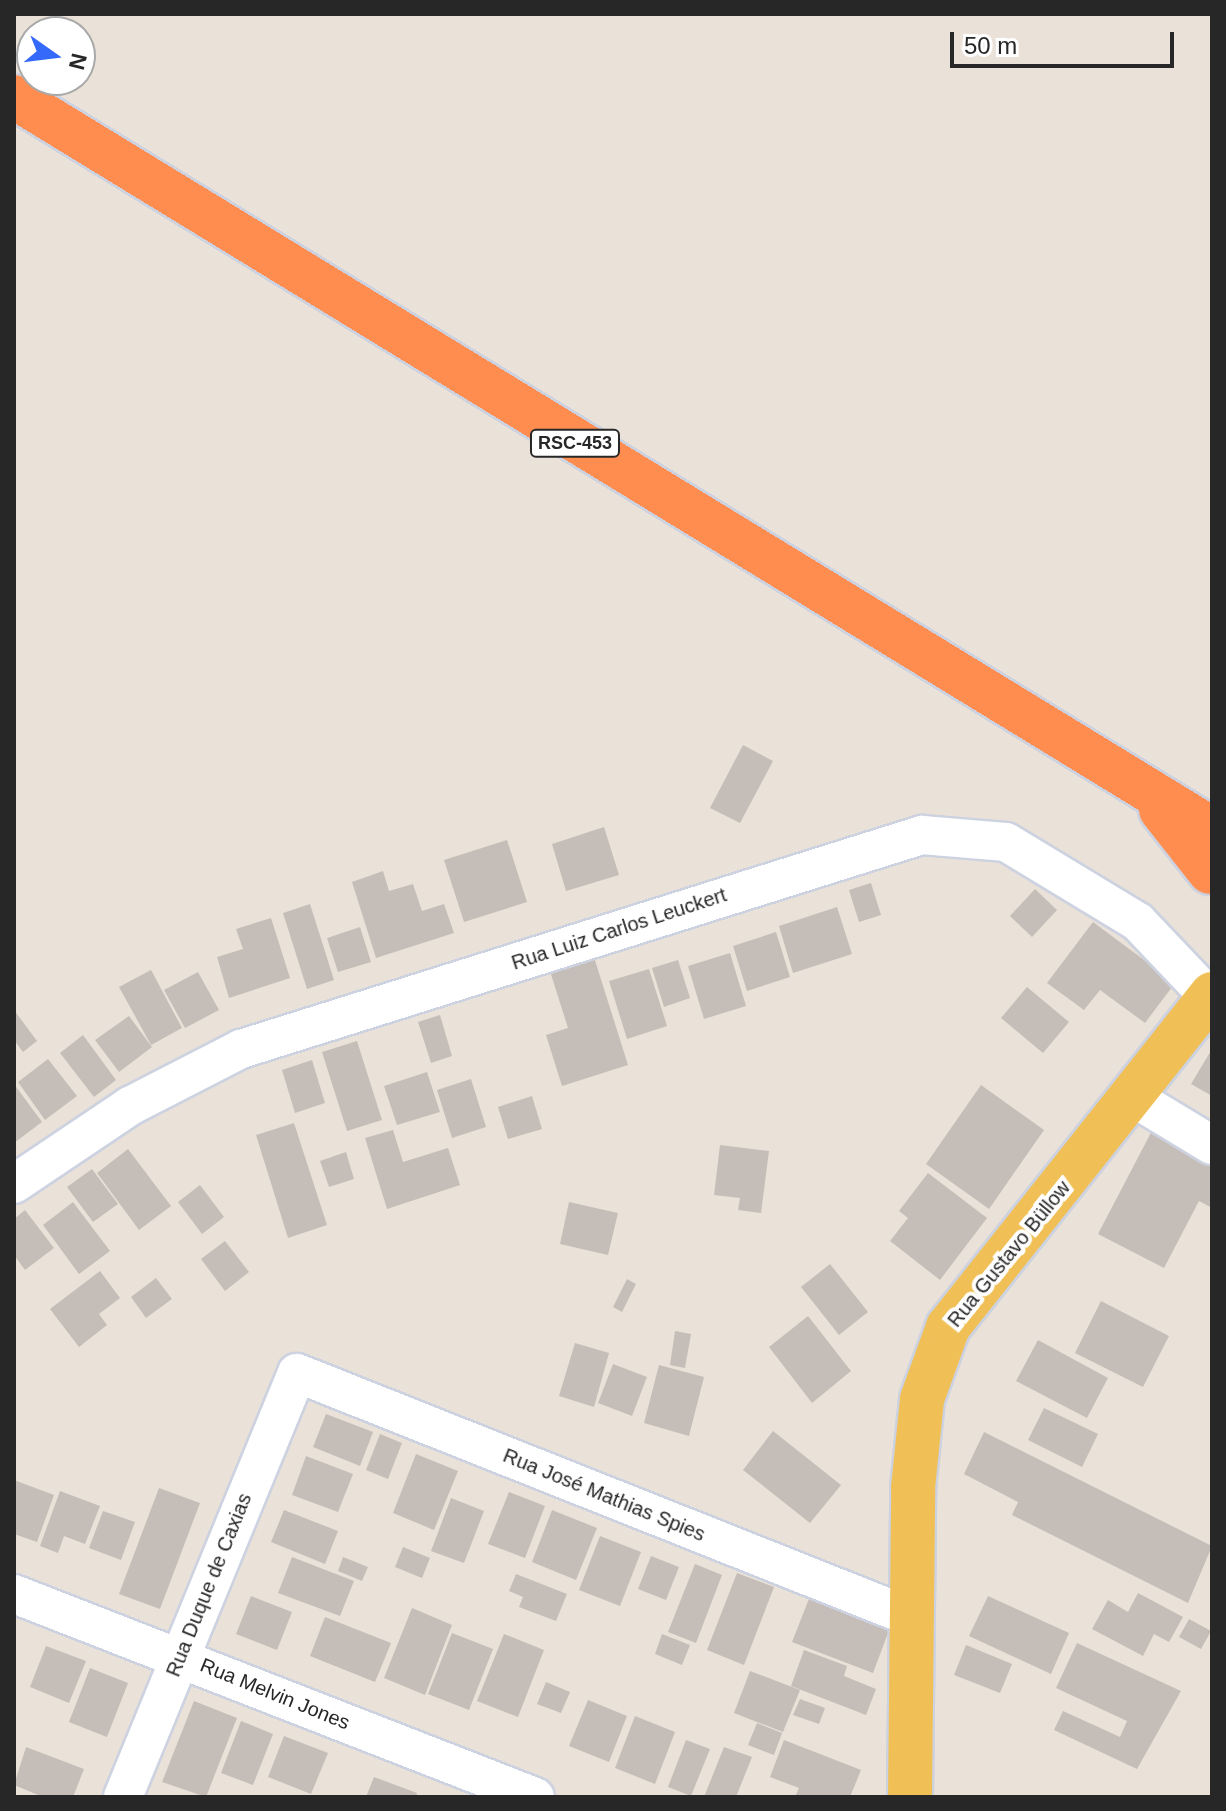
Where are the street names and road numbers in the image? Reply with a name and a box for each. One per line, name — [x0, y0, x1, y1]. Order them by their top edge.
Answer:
road number: RSC-453 — [529, 429, 621, 457]
street label: Rua Luiz Carlos Leuckert — [509, 883, 729, 975]
street label: Rua Gustavo Büllow — [943, 1176, 1075, 1332]
street label: Rua José Mathias Spies — [500, 1443, 708, 1547]
street label: Rua Duque de Caxias — [161, 1490, 257, 1680]
street label: Rua Melvin Jones — [197, 1653, 353, 1735]

